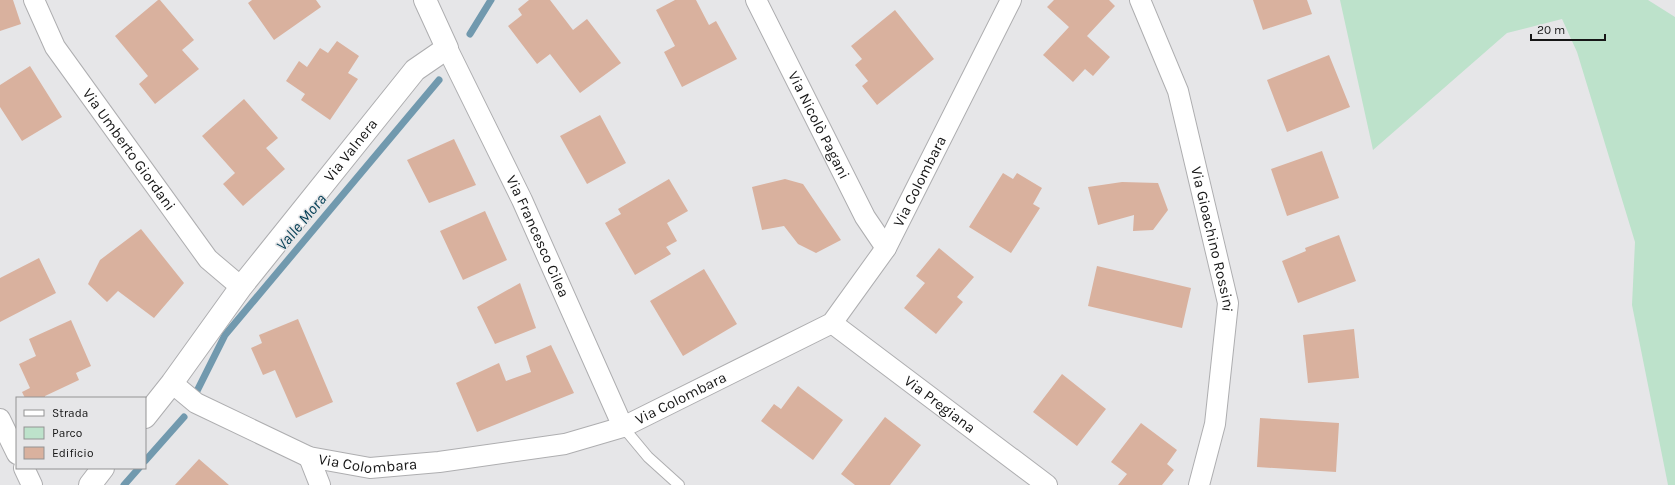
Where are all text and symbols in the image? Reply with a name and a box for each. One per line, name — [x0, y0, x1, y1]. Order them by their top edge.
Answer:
scale bar — [1531, 16, 1605, 42]
text: 20 m — [1537, 23, 1565, 37]
street label: Via Nicolò Pagani — [784, 68, 853, 182]
street label: Via Umberto Giordani — [79, 85, 179, 214]
street label: Via Valnera — [320, 115, 381, 185]
street label: Via Colombara — [889, 133, 950, 230]
street label: Via Gioachino Rossini — [1187, 165, 1238, 313]
street label: Via Francesco Cilea — [502, 172, 573, 300]
water label: Valle Mora — [272, 190, 330, 254]
street label: Via Colombara — [632, 368, 729, 428]
street label: Via Pregiana — [901, 372, 979, 437]
legend — [16, 397, 146, 469]
text: Strada — [52, 406, 88, 420]
text: Parco — [52, 426, 82, 440]
text: Edificio — [52, 446, 93, 460]
street label: Via Colombara — [317, 450, 418, 477]

